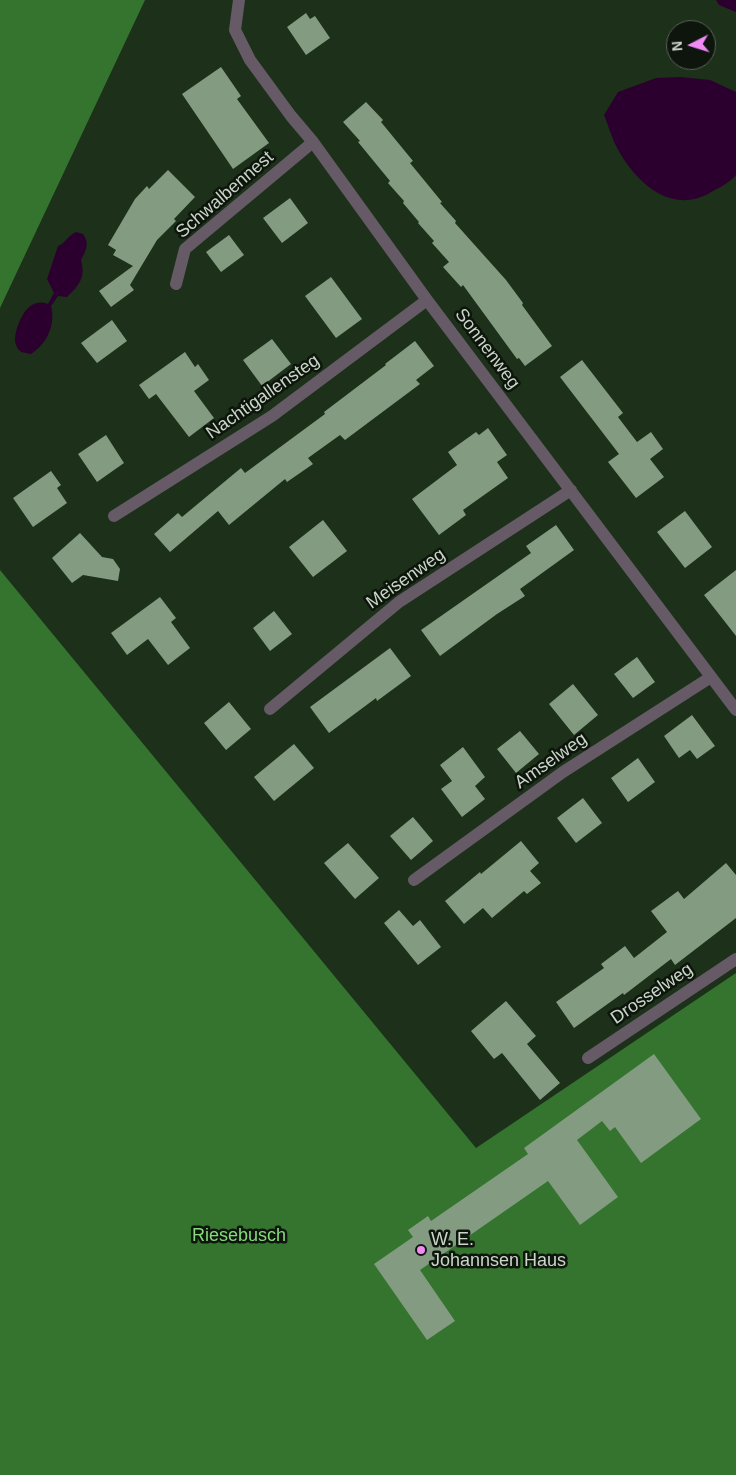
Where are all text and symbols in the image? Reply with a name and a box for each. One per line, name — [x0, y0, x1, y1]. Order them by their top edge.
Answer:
north arrow — [666, 20, 716, 70]
text: N — [669, 40, 685, 52]
street label: Schwalbennest — [172, 147, 278, 243]
street label: Sonnenweg — [450, 305, 524, 393]
street label: Nachtigallensteg — [202, 350, 324, 444]
street label: Meisenweg — [363, 544, 449, 614]
street label: Amselweg — [511, 728, 591, 794]
street label: Drosselweg — [607, 959, 697, 1029]
park label: Riesebusch — [192, 1225, 286, 1247]
place label: W. E. Johannsen Haus — [431, 1229, 566, 1272]
marker: W. E. Johannsen Haus — [415, 1244, 427, 1256]

